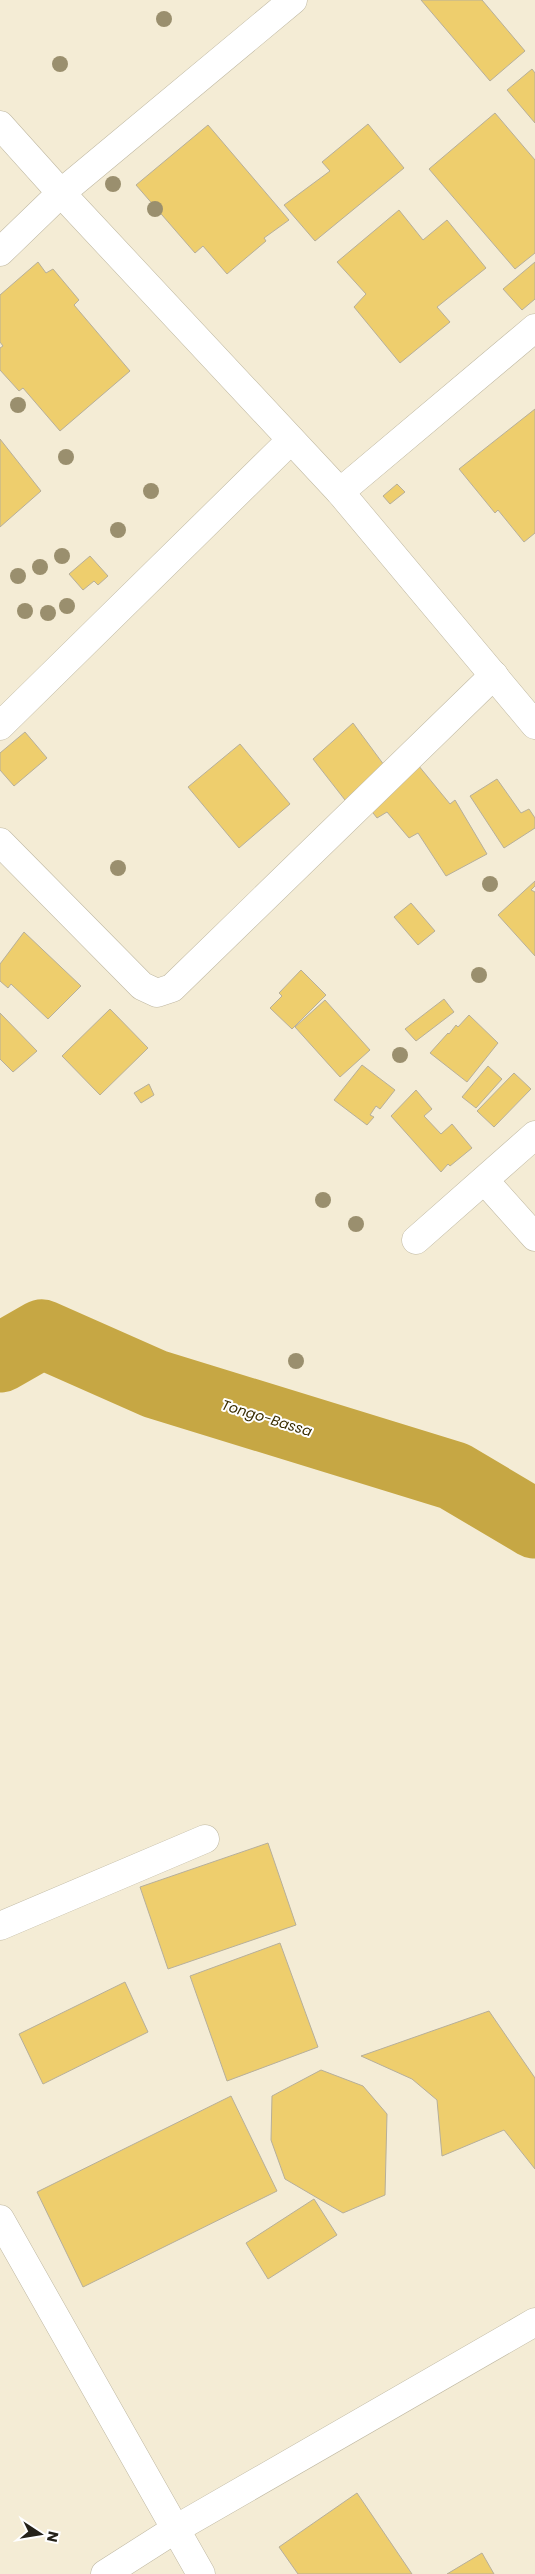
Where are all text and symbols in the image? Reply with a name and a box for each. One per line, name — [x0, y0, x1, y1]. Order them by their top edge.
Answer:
water label: Tongo-Bassa — [219, 1395, 315, 1441]
north arrow — [15, 2509, 65, 2559]
text: N — [42, 2529, 64, 2544]

